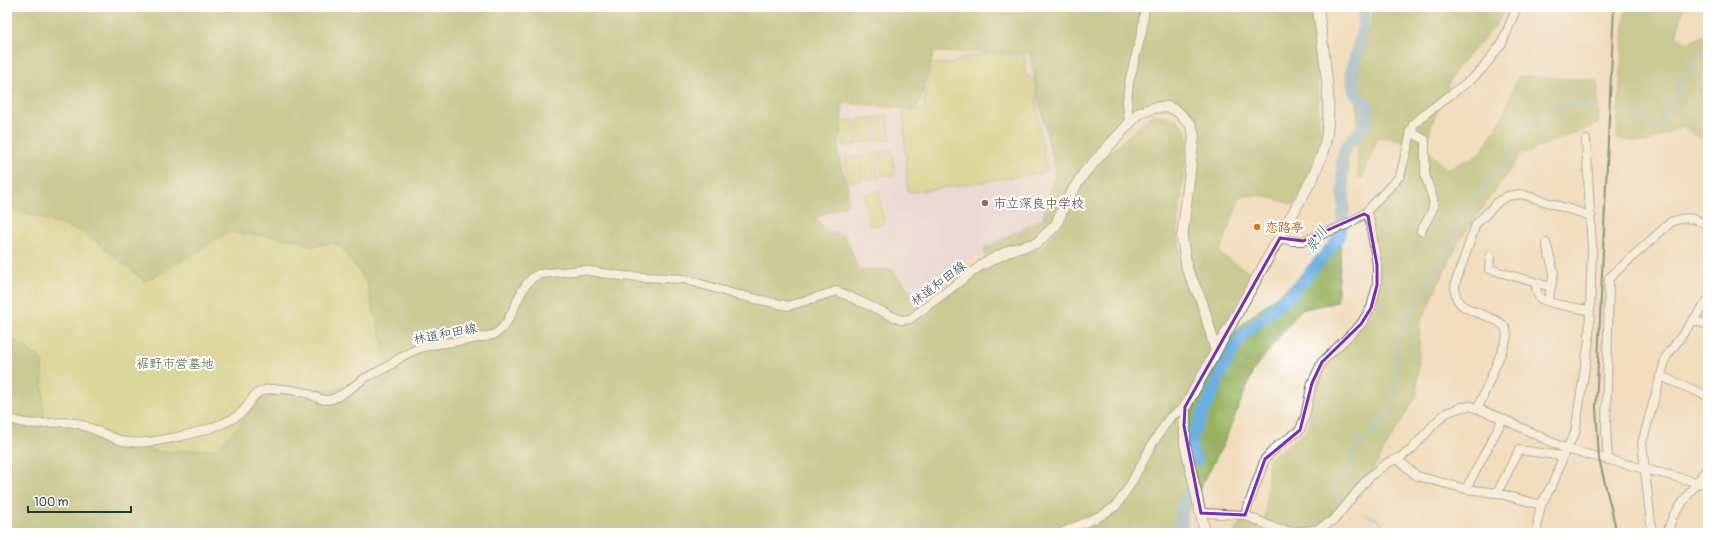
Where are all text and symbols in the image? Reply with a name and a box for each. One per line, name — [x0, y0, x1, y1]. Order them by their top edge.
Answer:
place label: 市立深良中学校 — [993, 196, 1084, 212]
marker: 市立深良中学校 — [980, 198, 990, 208]
place label: 恋路亭 — [1265, 220, 1304, 236]
marker: 恋路亭 — [1252, 222, 1262, 232]
water label: 泉川 — [1301, 223, 1331, 256]
street label: 林道和田線 — [908, 257, 970, 310]
street label: 林道和田線 — [412, 320, 480, 348]
park label: 裾野市営墓地 — [136, 356, 214, 372]
scale bar — [28, 488, 131, 514]
text: 100 m — [34, 495, 69, 510]

